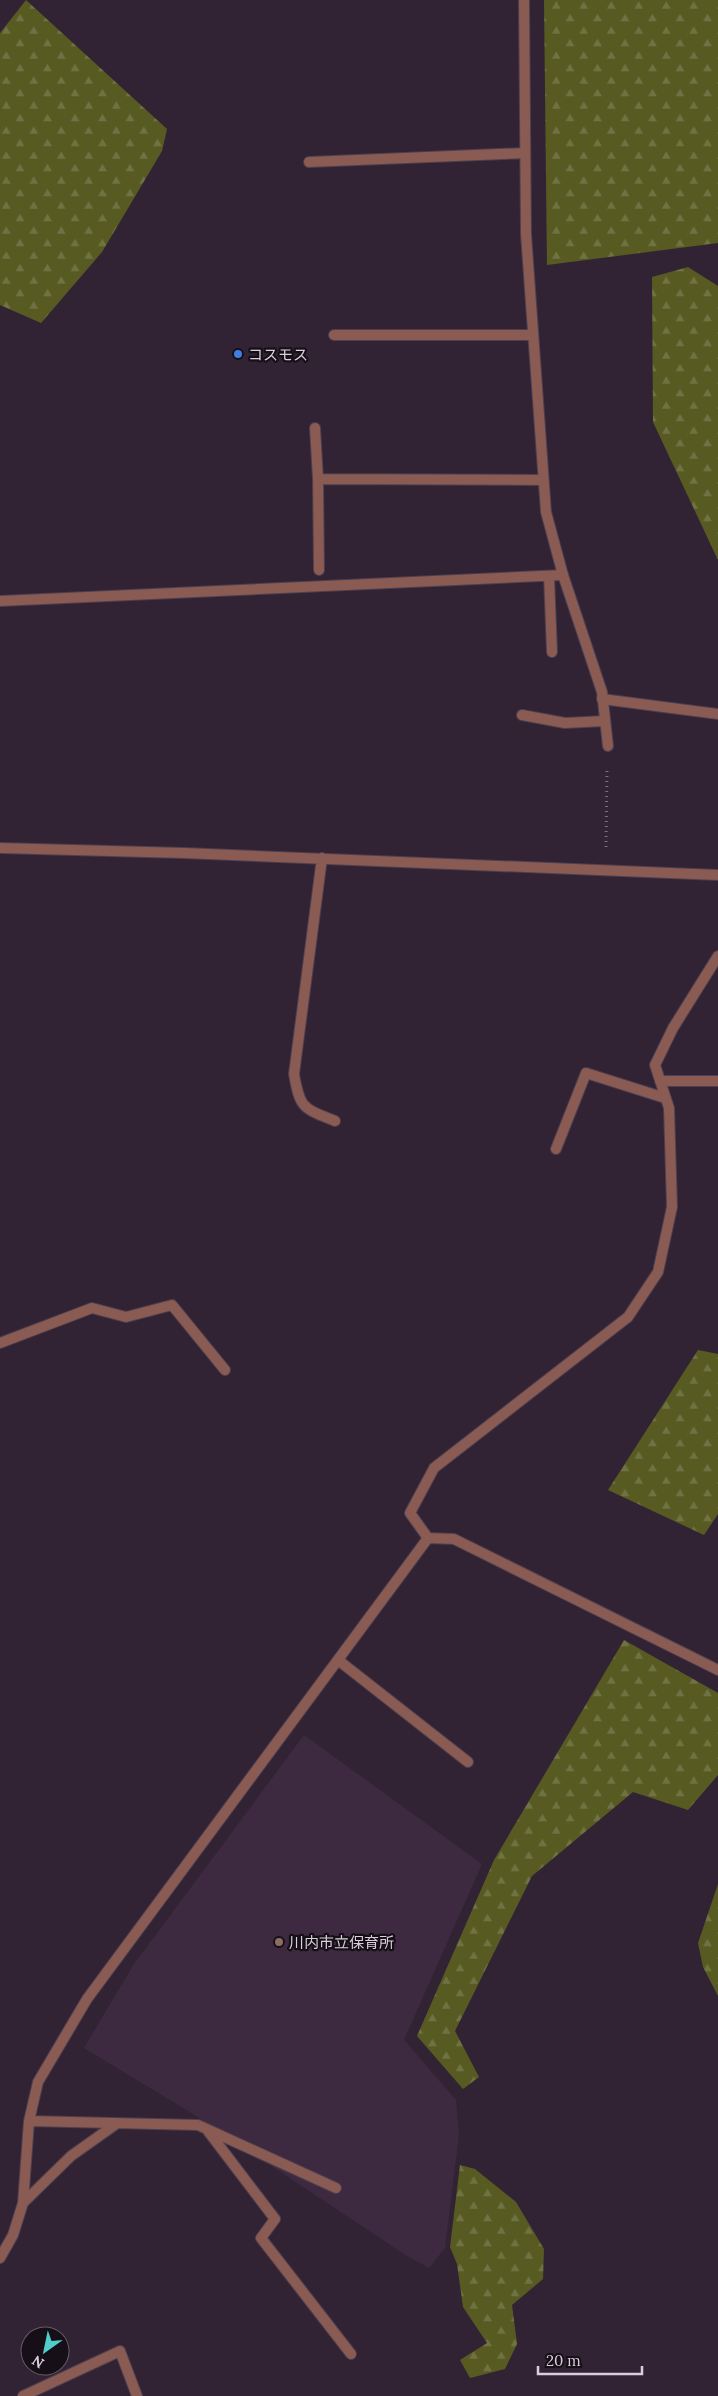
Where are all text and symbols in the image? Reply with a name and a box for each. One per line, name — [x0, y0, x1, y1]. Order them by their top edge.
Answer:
place label: コスモス — [248, 345, 308, 364]
marker: コスモス — [232, 348, 244, 360]
place label: 川内市立保育所 — [289, 1933, 394, 1952]
marker: 川内市立保育所 — [273, 1936, 285, 1948]
north arrow — [20, 2326, 70, 2376]
scale bar — [538, 2344, 642, 2376]
text: N — [28, 2351, 47, 2372]
text: 20 m — [546, 2351, 581, 2370]

